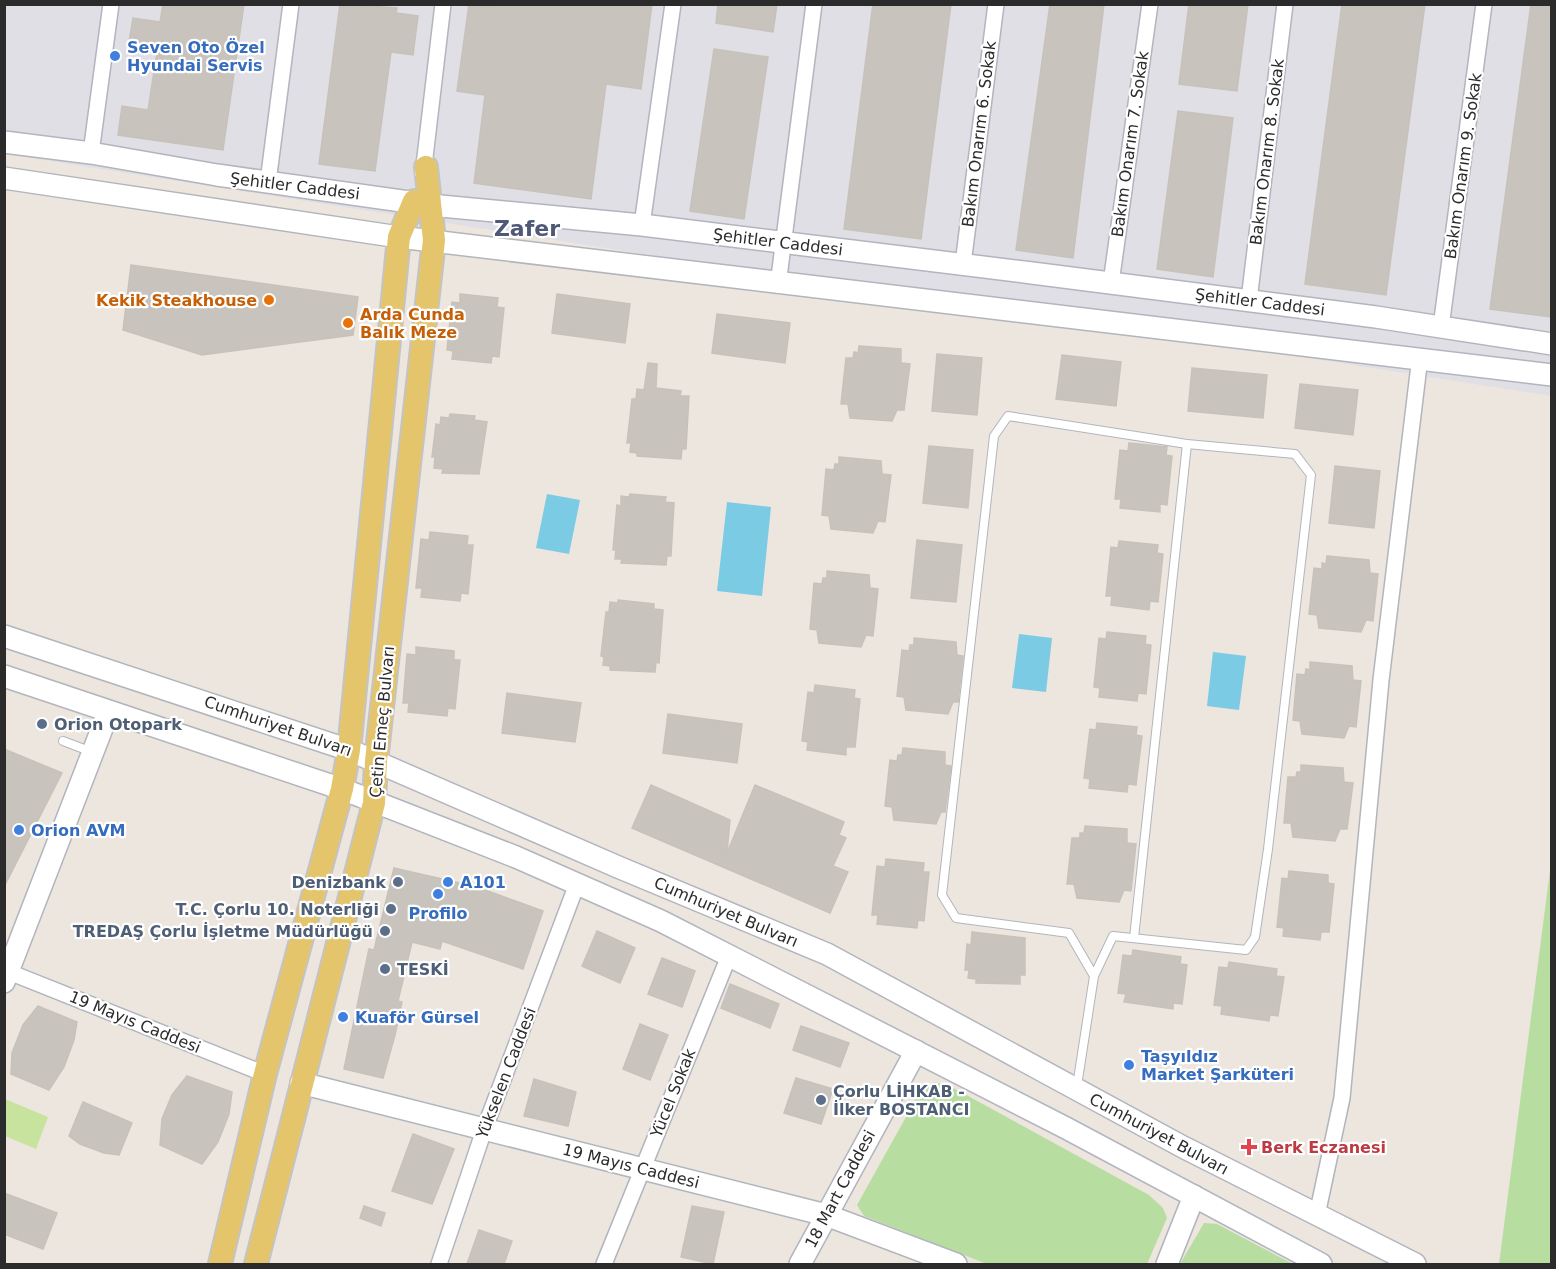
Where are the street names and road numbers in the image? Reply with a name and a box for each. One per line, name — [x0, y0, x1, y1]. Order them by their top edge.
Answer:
street label: Bakım Onarım 6. Sokak — [958, 39, 1000, 228]
street label: Bakım Onarım 7. Sokak — [1108, 49, 1153, 238]
street label: Bakım Onarım 8. Sokak — [1246, 57, 1288, 246]
street label: Bakım Onarım 9. Sokak — [1441, 71, 1486, 260]
street label: Şehitler Caddesi — [229, 169, 361, 203]
street label: Şehitler Caddesi — [712, 225, 844, 259]
street label: Şehitler Caddesi — [1194, 285, 1326, 319]
street label: Çetin Emeç Bulvarı — [366, 645, 398, 799]
street label: Cumhuriyet Bulvarı — [202, 692, 354, 760]
street label: Cumhuriyet Bulvarı — [651, 873, 801, 951]
street label: 19 Mayıs Caddesi — [66, 987, 204, 1057]
street label: Yükselen Caddesi — [472, 1005, 540, 1142]
street label: Yücel Sokak — [646, 1045, 700, 1141]
street label: Cumhuriyet Bulvarı — [1086, 1089, 1232, 1179]
street label: 18 Mart Caddesi — [801, 1127, 879, 1251]
street label: 19 Mayıs Caddesi — [561, 1140, 701, 1192]

